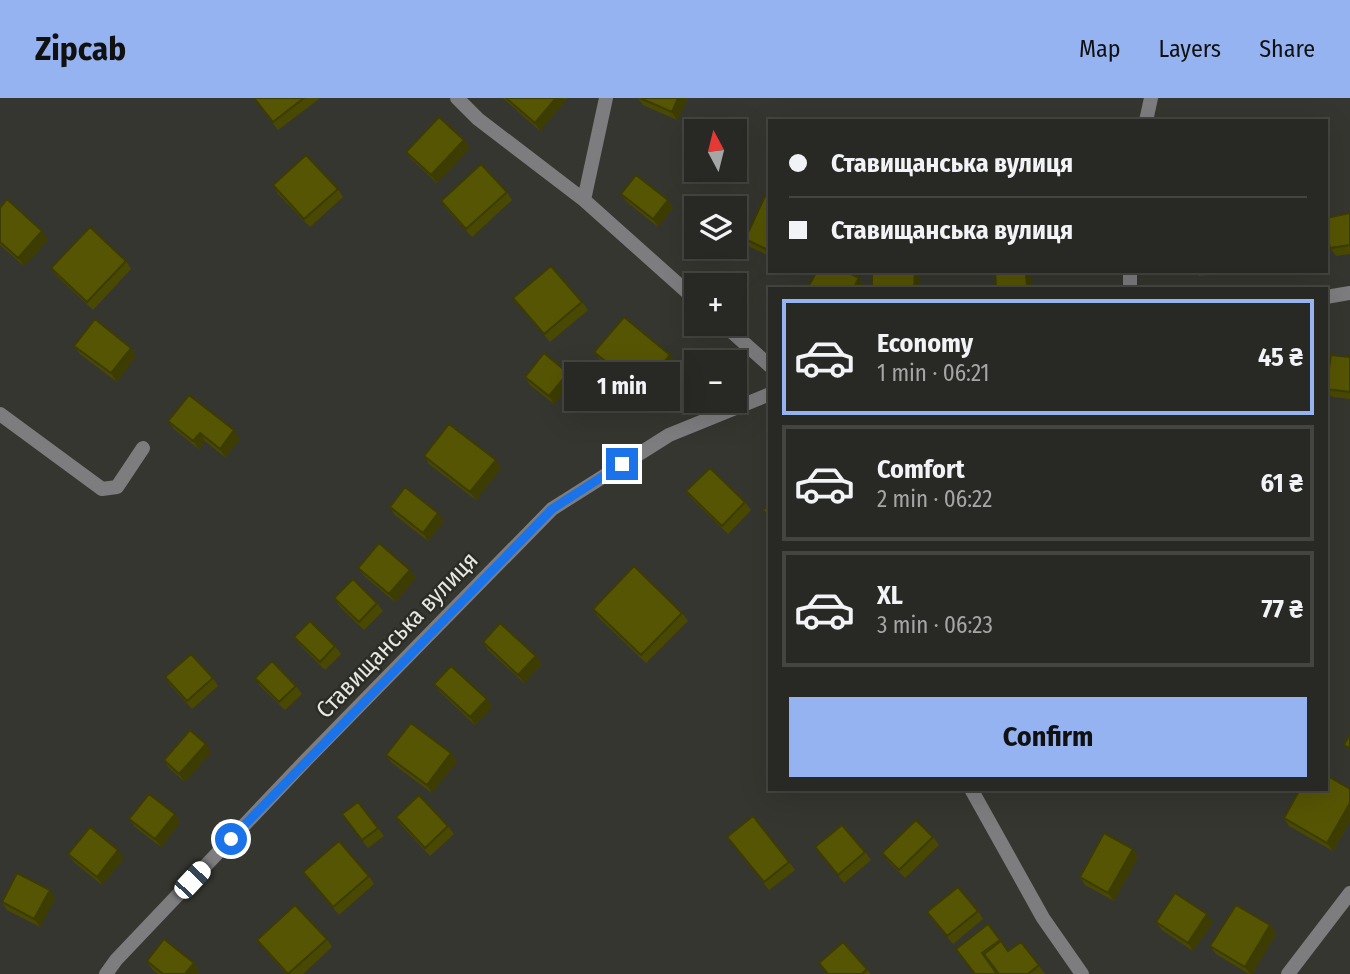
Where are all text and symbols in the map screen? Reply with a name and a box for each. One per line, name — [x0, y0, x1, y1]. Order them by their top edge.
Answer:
text: Zipcab — [35, 29, 126, 69]
text: Map — [1079, 35, 1121, 63]
text: Layers — [1159, 35, 1221, 63]
text: Share — [1259, 35, 1315, 63]
north arrow — [684, 119, 747, 182]
map controls — [684, 119, 747, 413]
text: Ставищанська вулиця — [831, 148, 1073, 179]
button: layers — [684, 196, 747, 259]
text: Ставищанська вулиця — [831, 215, 1073, 246]
button: + — [684, 273, 747, 336]
icon: car — [793, 326, 856, 389]
text: Economy — [877, 328, 973, 359]
text: 45 ₴ — [1258, 342, 1303, 373]
button: − — [684, 350, 747, 413]
text: 1 min · 06:21 — [877, 359, 990, 387]
callout: 1 min — [564, 362, 680, 412]
text: 1 min — [597, 372, 647, 400]
route end — [606, 448, 638, 480]
icon: car — [793, 452, 856, 515]
text: Comfort — [877, 454, 965, 485]
text: 61 ₴ — [1261, 468, 1303, 499]
text: 2 min · 06:22 — [877, 485, 992, 513]
street label: Ставищанська вулиця — [310, 546, 484, 724]
icon: car — [793, 578, 856, 641]
text: XL — [877, 580, 903, 611]
text: 77 ₴ — [1262, 594, 1303, 625]
text: 3 min · 06:23 — [877, 611, 993, 639]
button: Confirm — [789, 697, 1307, 777]
route start — [215, 823, 247, 855]
car — [170, 857, 215, 903]

